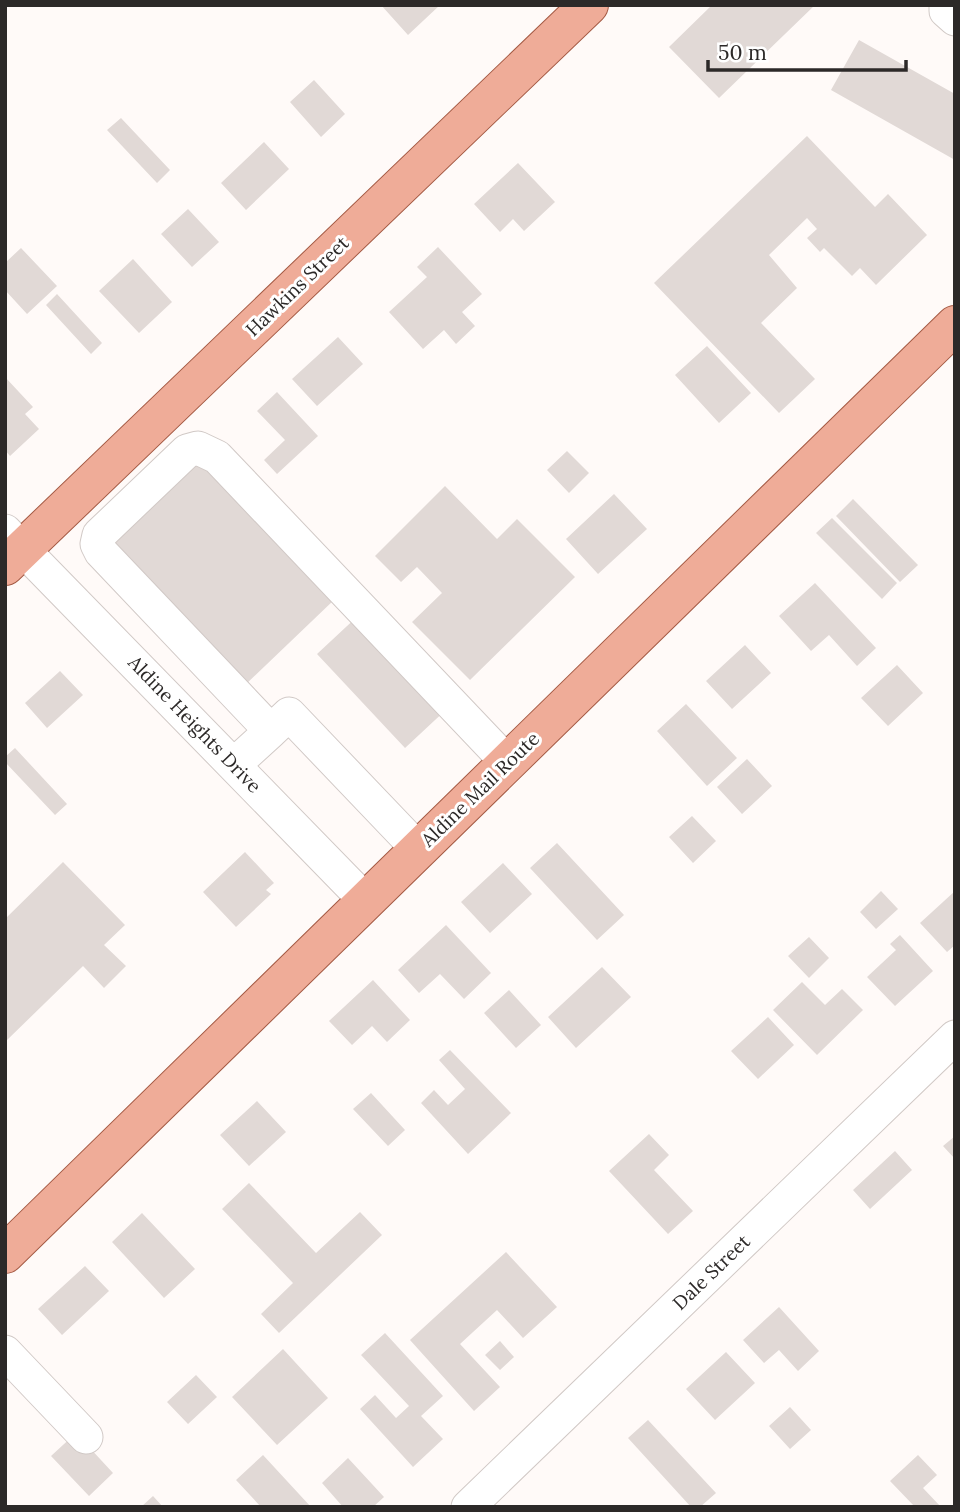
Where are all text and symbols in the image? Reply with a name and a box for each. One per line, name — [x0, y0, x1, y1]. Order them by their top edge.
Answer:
scale bar — [708, 28, 906, 72]
text: 50 m — [718, 39, 767, 66]
street label: Hawkins Street — [240, 230, 354, 341]
street label: Aldine Heights Drive — [123, 650, 267, 798]
street label: Aldine Mail Route — [415, 726, 544, 852]
street label: Dale Street — [667, 1229, 755, 1315]

